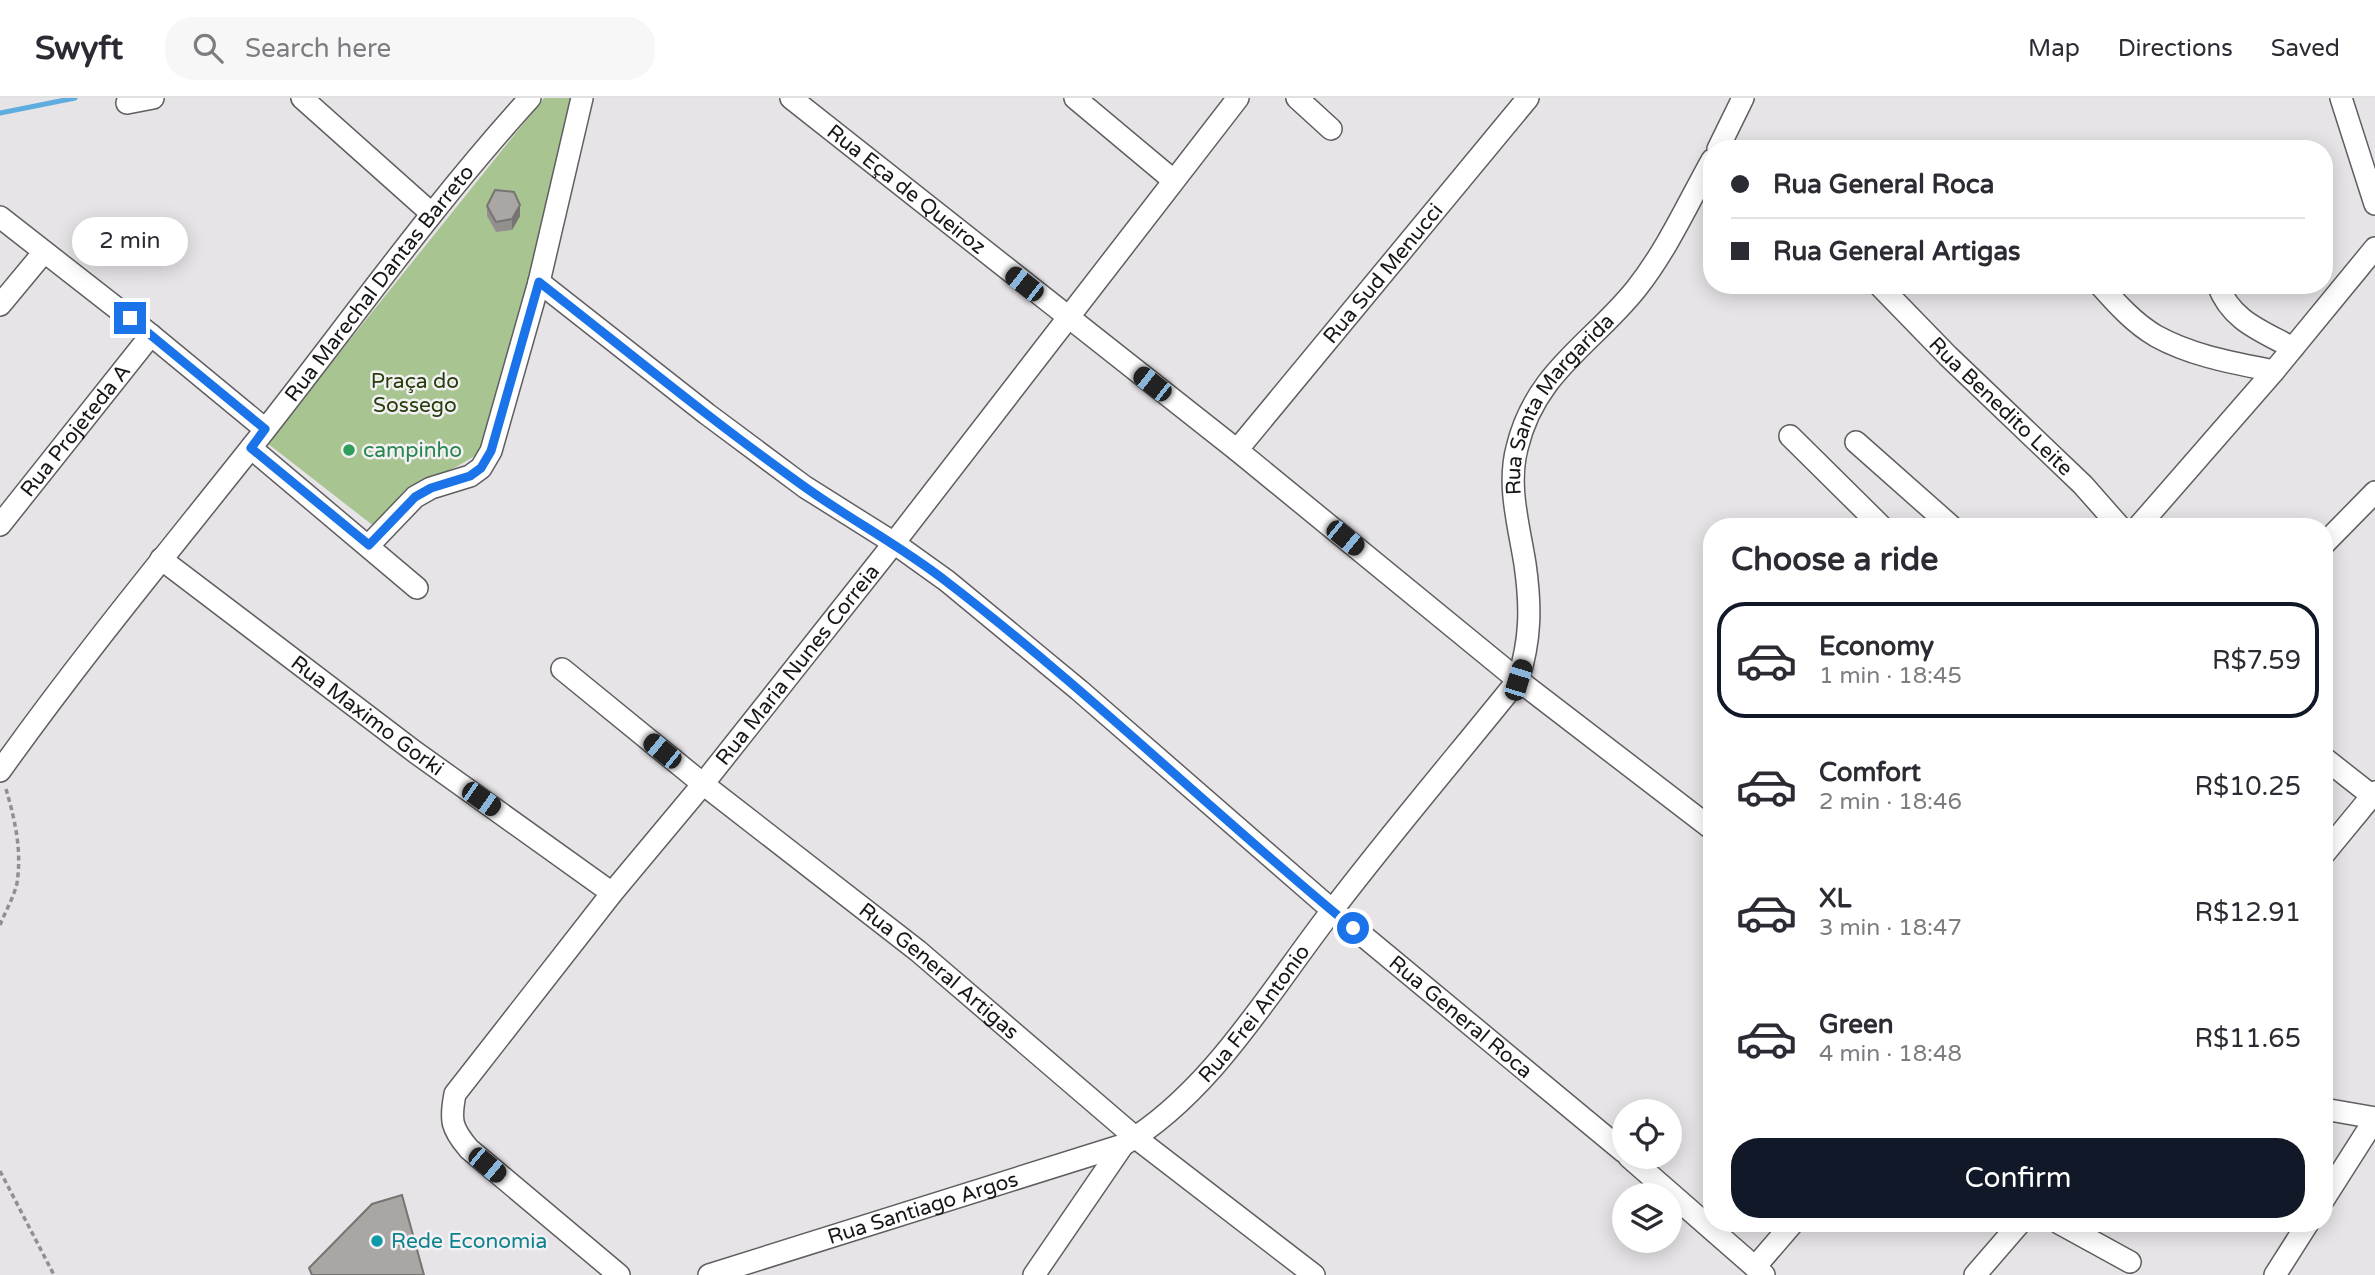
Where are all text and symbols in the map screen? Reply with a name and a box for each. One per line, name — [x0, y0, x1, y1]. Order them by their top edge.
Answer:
search box — [165, 17, 655, 80]
text: Swyft — [35, 29, 123, 68]
icon: search — [189, 29, 227, 67]
text: Search here — [245, 33, 391, 64]
text: Map — [2028, 34, 2080, 63]
text: Directions — [2118, 34, 2233, 63]
text: Saved — [2271, 34, 2340, 63]
street label: Rua Eça de Queiroz — [822, 119, 990, 260]
street label: Rua Marechal Dantas Barreto — [280, 160, 480, 407]
text: Rua General Roca — [1773, 169, 1994, 200]
street label: Rua Sud Menucci — [1318, 199, 1448, 349]
callout: 2 min — [72, 216, 188, 266]
text: 2 min — [99, 227, 161, 255]
text: Rua General Artigas — [1773, 236, 2021, 267]
car — [1001, 263, 1048, 305]
route end — [114, 302, 146, 334]
street label: Rua Santa Margarida — [1501, 309, 1620, 496]
street label: Rua Benedito Leite — [1923, 332, 2078, 481]
street label: Rua Projeteda A — [15, 359, 136, 502]
car — [1129, 363, 1176, 405]
park label: Praça do Sossego — [371, 369, 459, 418]
place label: campinho — [363, 438, 462, 463]
marker: campinho — [341, 442, 357, 458]
car — [1323, 517, 1368, 559]
text: Choose a ride — [1731, 541, 1938, 579]
street label: Rua Maria Nunes Correia — [711, 560, 885, 770]
icon: car — [1735, 629, 1798, 692]
text: Economy — [1819, 631, 1934, 662]
text: R$7.59 — [2212, 645, 2301, 676]
street label: Rua Maximo Gorki — [286, 650, 448, 781]
car — [1502, 657, 1535, 703]
text: 1 min · 18:45 — [1819, 662, 1962, 690]
car — [640, 730, 685, 772]
icon: car — [1735, 755, 1798, 818]
text: Comfort — [1819, 757, 1921, 788]
text: R$10.25 — [2194, 771, 2301, 802]
car — [458, 778, 505, 820]
text: 2 min · 18:46 — [1819, 788, 1962, 816]
icon: car — [1735, 881, 1798, 944]
text: XL — [1819, 883, 1851, 914]
text: R$12.91 — [2194, 897, 2301, 928]
street label: Rua General Artigas — [854, 898, 1024, 1045]
route start — [1337, 912, 1369, 944]
text: 3 min · 18:47 — [1819, 914, 1962, 942]
street label: Rua Frei Antonio — [1194, 940, 1315, 1088]
street label: Rua General Roca — [1384, 950, 1537, 1084]
icon: car — [1735, 1007, 1798, 1070]
text: Green — [1819, 1009, 1894, 1040]
text: R$11.65 — [2194, 1023, 2301, 1054]
text: 4 min · 18:48 — [1819, 1040, 1962, 1068]
map controls — [1612, 1099, 1682, 1253]
button: locate — [1612, 1099, 1682, 1169]
button: Confirm — [1731, 1138, 2305, 1218]
car — [465, 1143, 510, 1187]
street label: Rua Santiago Argos — [824, 1167, 1021, 1250]
button: layers — [1612, 1183, 1682, 1253]
place label: Rede Economia — [391, 1229, 547, 1254]
marker: Rede Economia — [369, 1233, 385, 1249]

